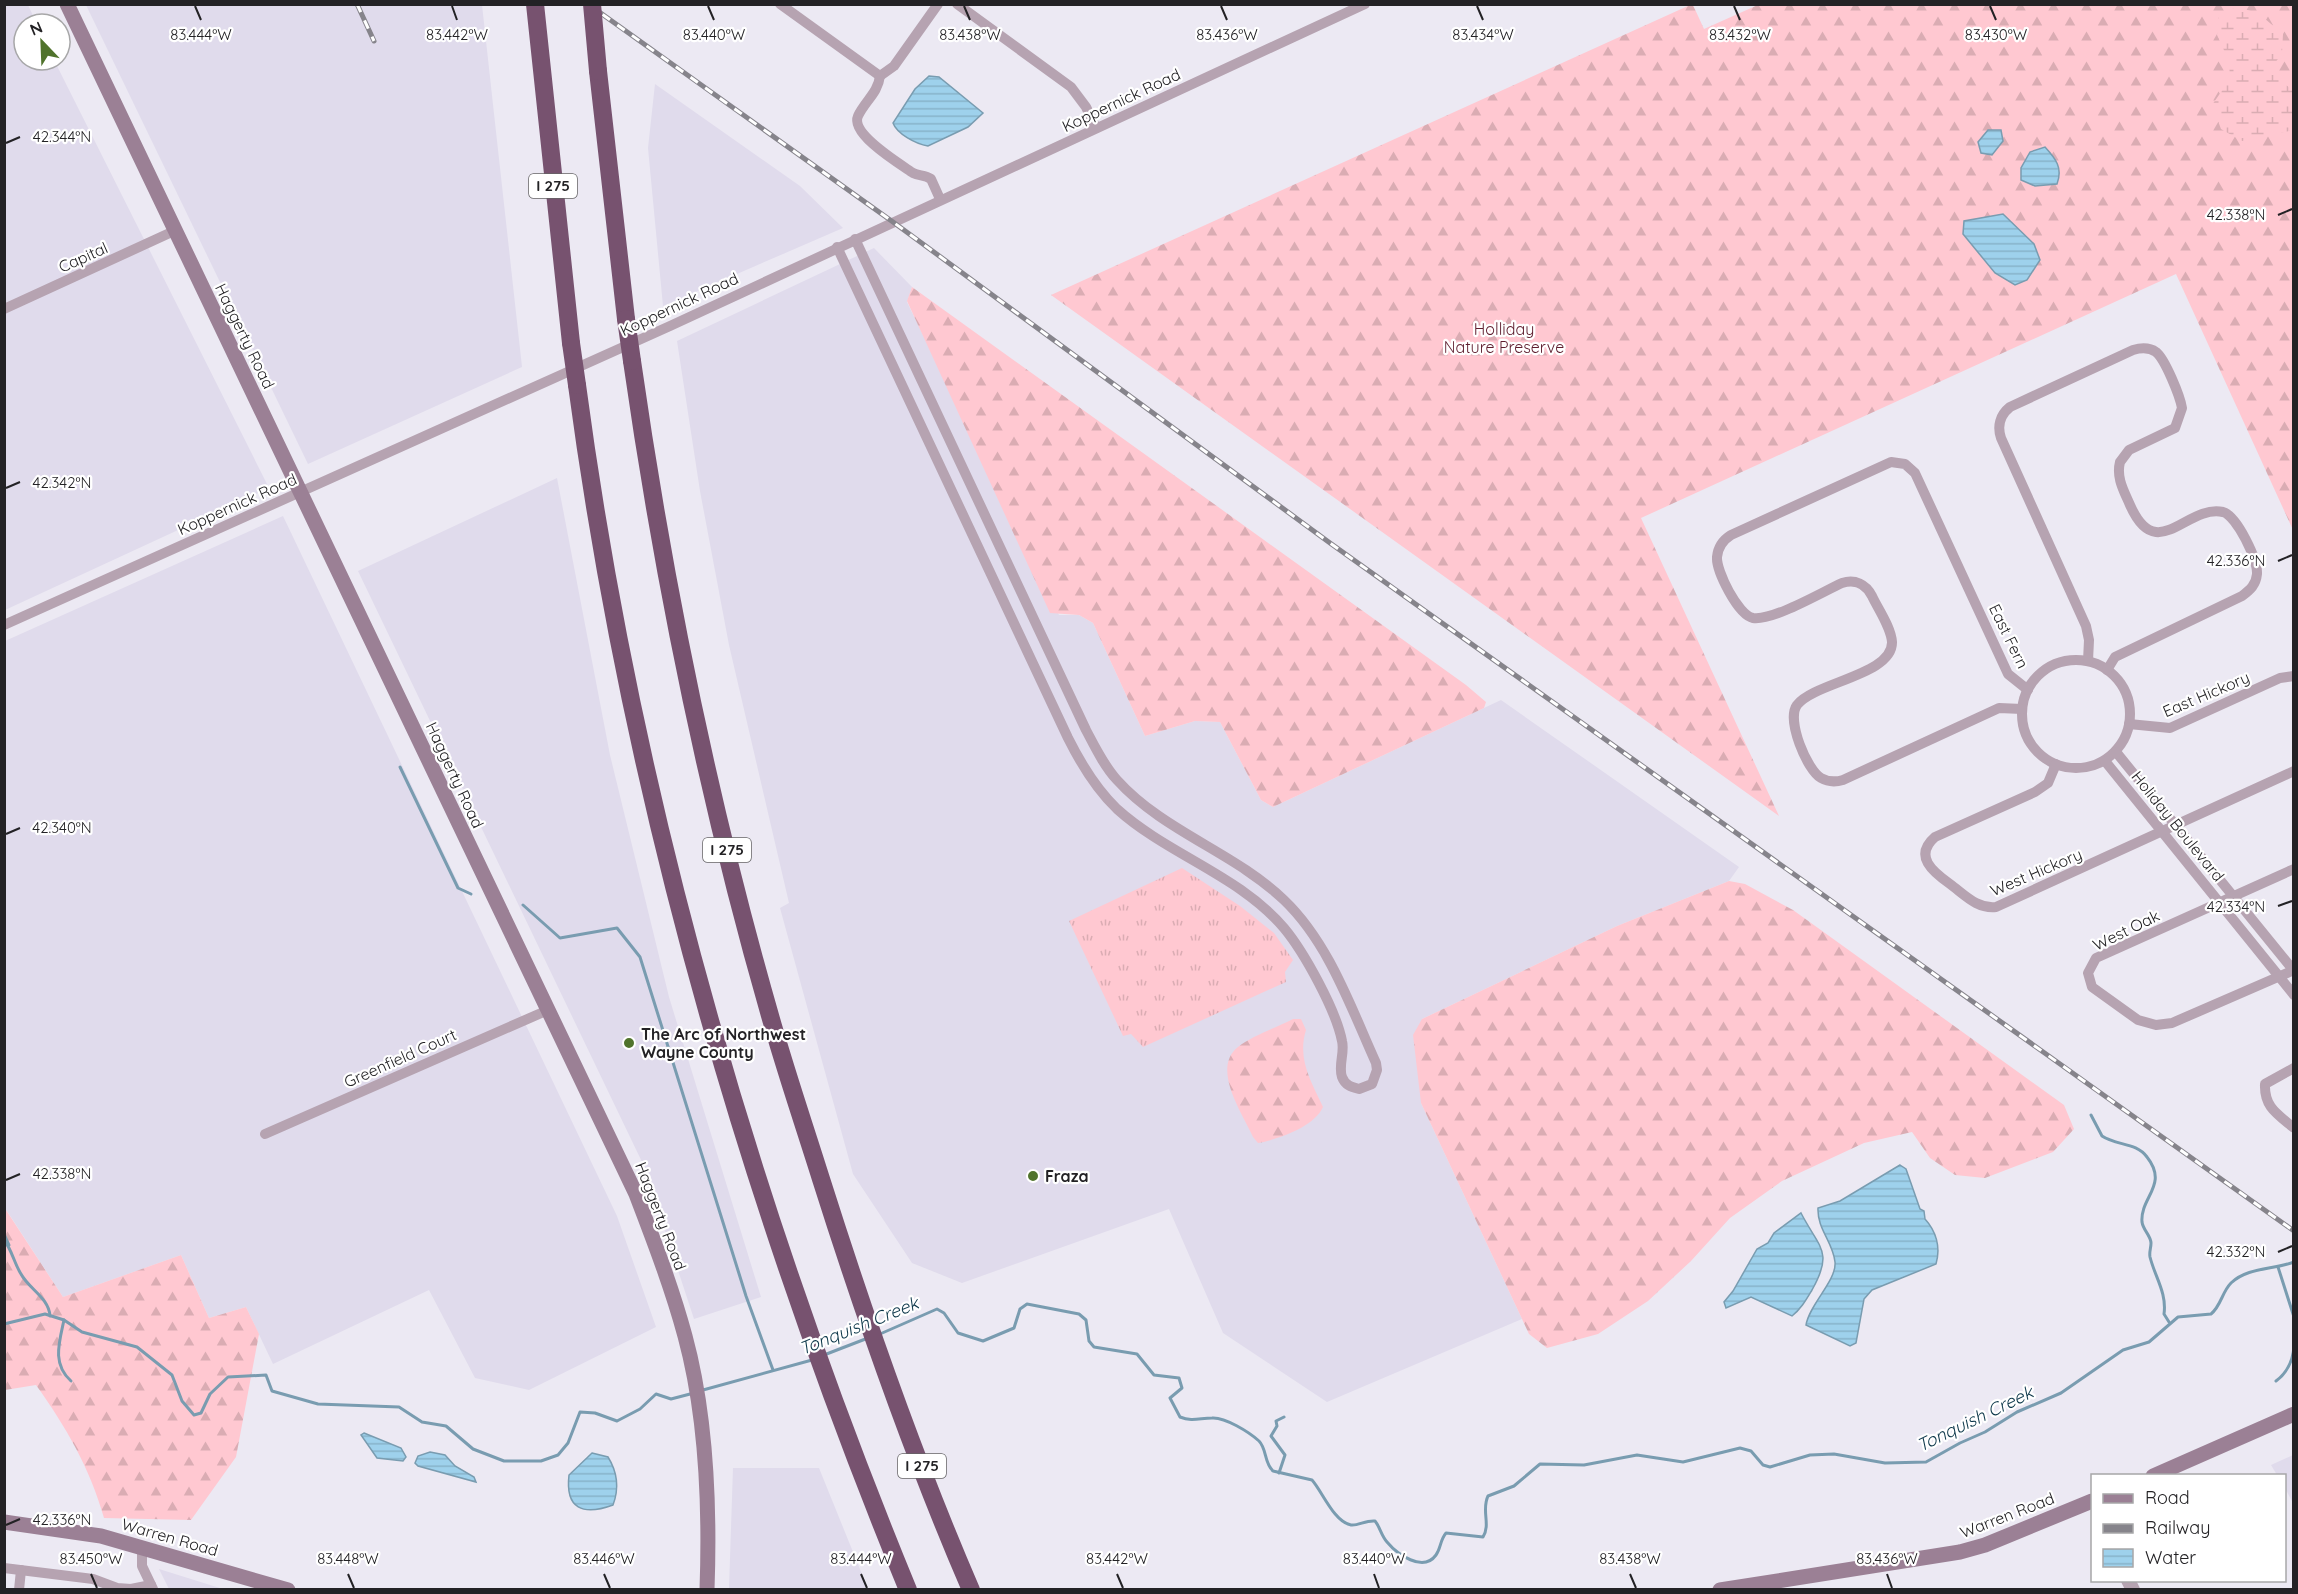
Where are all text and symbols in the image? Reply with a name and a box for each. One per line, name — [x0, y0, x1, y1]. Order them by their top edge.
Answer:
north arrow — [12, 12, 72, 72]
text: N — [27, 17, 45, 40]
text: 83.444°W — [170, 25, 232, 44]
text: 83.442°W — [426, 25, 488, 44]
text: 83.440°W — [683, 25, 746, 44]
text: 83.438°W — [939, 25, 1001, 44]
text: 83.436°W — [1196, 25, 1258, 44]
text: 83.434°W — [1452, 25, 1514, 44]
text: 83.432°W — [1709, 25, 1771, 44]
text: 83.430°W — [1965, 25, 2028, 44]
street label: Koppernick Road — [1059, 64, 1183, 136]
text: 42.344°N — [33, 127, 91, 146]
road number: I 275 — [529, 174, 577, 198]
text: 42.338°N — [2207, 205, 2265, 224]
street label: Capital — [55, 237, 111, 277]
street label: Koppernick Road — [617, 268, 741, 340]
street label: Haggerty Road — [211, 280, 279, 392]
park label: Holliday Nature Preserve — [1444, 319, 1564, 357]
street label: Koppernick Road — [174, 469, 300, 539]
text: 42.342°N — [33, 473, 91, 492]
text: 42.336°N — [2207, 551, 2265, 570]
street label: East Fern — [1985, 600, 2033, 672]
street label: East Hickory — [2160, 667, 2252, 721]
street label: Haggerty Road — [422, 719, 488, 831]
street label: Holiday Boulevard — [2127, 767, 2229, 885]
text: 42.340°N — [32, 818, 92, 837]
road number: I 275 — [703, 838, 751, 862]
street label: West Hickory — [1987, 844, 2085, 900]
text: 42.334°N — [2207, 897, 2265, 916]
street label: West Oak — [2089, 905, 2163, 955]
street label: Greenfield Court — [341, 1024, 459, 1092]
place label: The Arc of Northwest Wayne County — [641, 1024, 806, 1062]
marker: The Arc of Northwest Wayne County — [622, 1036, 636, 1050]
street label: Haggerty Road — [631, 1159, 691, 1273]
text: 42.338°N — [33, 1164, 91, 1183]
place label: Fraza — [1045, 1166, 1088, 1186]
marker: Fraza — [1026, 1169, 1040, 1183]
text: 42.332°N — [2207, 1242, 2265, 1261]
water label: Tonquish Creek — [796, 1291, 923, 1360]
water label: Tonquish Creek — [1913, 1380, 2038, 1457]
road number: I 275 — [898, 1454, 946, 1478]
legend — [2091, 1474, 2286, 1582]
text: Road — [2145, 1486, 2190, 1509]
street label: Warren Road — [1957, 1488, 2057, 1542]
text: 42.336°N — [33, 1510, 91, 1529]
street label: Warren Road — [119, 1514, 221, 1560]
text: Railway — [2145, 1516, 2211, 1539]
text: Water — [2145, 1546, 2196, 1569]
text: 83.450°W — [60, 1549, 123, 1568]
text: 83.448°W — [317, 1549, 379, 1568]
text: 83.446°W — [573, 1549, 635, 1568]
text: 83.444°W — [830, 1549, 892, 1568]
text: 83.442°W — [1086, 1549, 1148, 1568]
text: 83.440°W — [1343, 1549, 1406, 1568]
text: 83.438°W — [1599, 1549, 1661, 1568]
text: 83.436°W — [1856, 1549, 1918, 1568]

